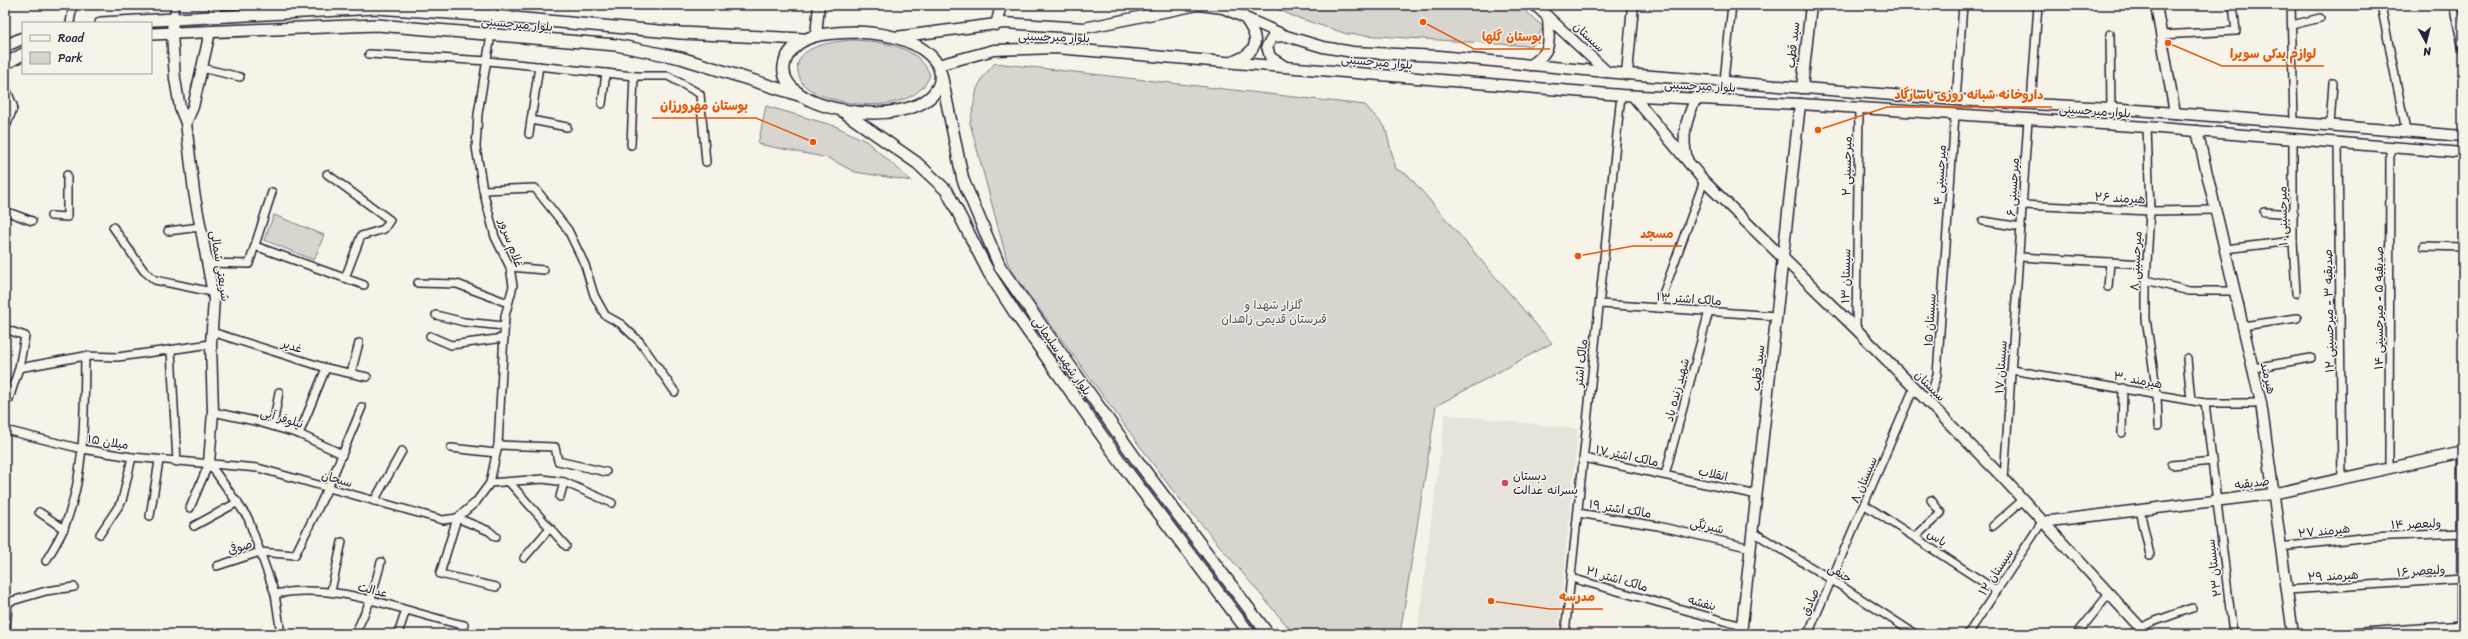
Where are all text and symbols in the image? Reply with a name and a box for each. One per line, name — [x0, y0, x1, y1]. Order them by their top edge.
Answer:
street label: بلوار میرحسینی — [480, 10, 554, 38]
street label: سیستان — [1568, 16, 1610, 58]
street label: سید قطب — [1780, 21, 1806, 69]
legend — [22, 22, 152, 74]
north arrow — [2406, 22, 2446, 62]
callout: بوستان گلها — [1474, 24, 1550, 49]
street label: بلوار میرحسینی — [1018, 25, 1090, 49]
text: بوستان گلها — [1482, 25, 1542, 48]
text: Road — [58, 27, 85, 49]
callout: لوازم یدکی سویرا — [2222, 41, 2324, 66]
text: N — [2422, 41, 2433, 61]
text: لوازم یدکی سویرا — [2230, 42, 2316, 65]
text: Park — [58, 47, 83, 69]
street label: بلوار میرحسینی — [1340, 48, 1414, 76]
street label: بلوار میرحسینی — [1664, 73, 1736, 99]
callout: داروخانه شبانه روزی پاسارگاد — [1887, 82, 2052, 107]
text: داروخانه شبانه روزی پاسارگاد — [1895, 83, 2043, 106]
callout: بوستان مهرورزان — [652, 93, 756, 118]
text: بوستان مهرورزان — [660, 94, 748, 117]
street label: بلوار میرحسینی — [2058, 98, 2132, 124]
street label: میرحسینی ۲ — [1835, 136, 1859, 196]
street label: میرحسینی ۴ — [1927, 144, 1953, 206]
street label: میرحسینی ۶ — [2000, 157, 2026, 217]
street label: هیرمند ۲۶ — [2094, 186, 2146, 210]
street label: میرحسینی ۱۰ — [2271, 186, 2295, 246]
street label: غلام سرور — [492, 215, 530, 270]
callout: مسجد — [1633, 221, 1682, 246]
text: مسجد — [1640, 222, 1674, 245]
street label: شریعتی شمالی — [204, 229, 236, 303]
street label: میرحسینی ۸ — [2123, 230, 2149, 292]
street label: صدیقیه ۵ - میرحسینی ۱۴ — [2368, 246, 2390, 370]
street label: سیستان ۱۳ — [1835, 248, 1857, 304]
street label: صدیقیه ۳ - میرحسینی ۱۲ — [2317, 249, 2341, 373]
street label: مالک اشتر ۱۳ — [1656, 286, 1722, 312]
street label: سیستان ۱۵ — [1917, 293, 1943, 347]
park label: گلزار شهدا و قبرستان قدیمی زاهدان — [1221, 294, 1327, 330]
street label: بلوار شهید سلیمانی — [1026, 312, 1098, 400]
street label: غدیر — [278, 332, 305, 360]
street label: مالک اشتر — [1567, 338, 1594, 389]
street label: سیستان ۱۷ — [1988, 340, 2014, 394]
street label: سید قطب — [1745, 344, 1771, 392]
street label: شهید زنده یاد — [1658, 356, 1696, 424]
street label: هیرمند — [2254, 360, 2282, 397]
street label: سیستان — [1909, 365, 1951, 407]
street label: هیرمند ۳۰ — [2112, 365, 2164, 395]
street label: نیلوفر آبی — [258, 401, 306, 435]
street label: میلان ۱۵ — [86, 428, 130, 456]
street label: مالک اشتر ۱۷ — [1593, 439, 1661, 473]
street label: سیستان ۸ — [1844, 453, 1884, 507]
street label: انقلاب — [1696, 460, 1730, 488]
street label: سبحان — [319, 464, 355, 494]
place label: دبستان پسرانه عدالت — [1513, 465, 1578, 501]
street label: صدیقیه — [2233, 470, 2271, 496]
marker: دبستان پسرانه عدالت — [1500, 478, 1510, 488]
street label: مالک اشتر ۱۹ — [1587, 493, 1653, 525]
street label: شیرنگی — [1688, 511, 1726, 541]
street label: ولیعصر ۱۴ — [2390, 512, 2442, 536]
street label: هیرمند ۲۷ — [2297, 517, 2351, 545]
street label: یاس — [1923, 523, 1951, 553]
street label: صوفی — [225, 533, 255, 561]
street label: سیستان ۲۳ — [2200, 538, 2228, 598]
street label: سیستان ۱۲ — [1972, 544, 2020, 600]
street label: حنفی — [1823, 557, 1857, 589]
street label: ولیعصر ۱۶ — [2396, 558, 2446, 584]
street label: مالک اشتر ۲۱ — [1583, 560, 1651, 598]
street label: هیرمند ۲۹ — [2307, 564, 2359, 588]
street label: عدالت — [355, 576, 391, 604]
callout: مدرسه — [1550, 584, 1603, 609]
text: مدرسه — [1559, 585, 1595, 608]
street label: صادق — [1794, 585, 1826, 619]
street label: بنفشه — [1685, 588, 1719, 618]

